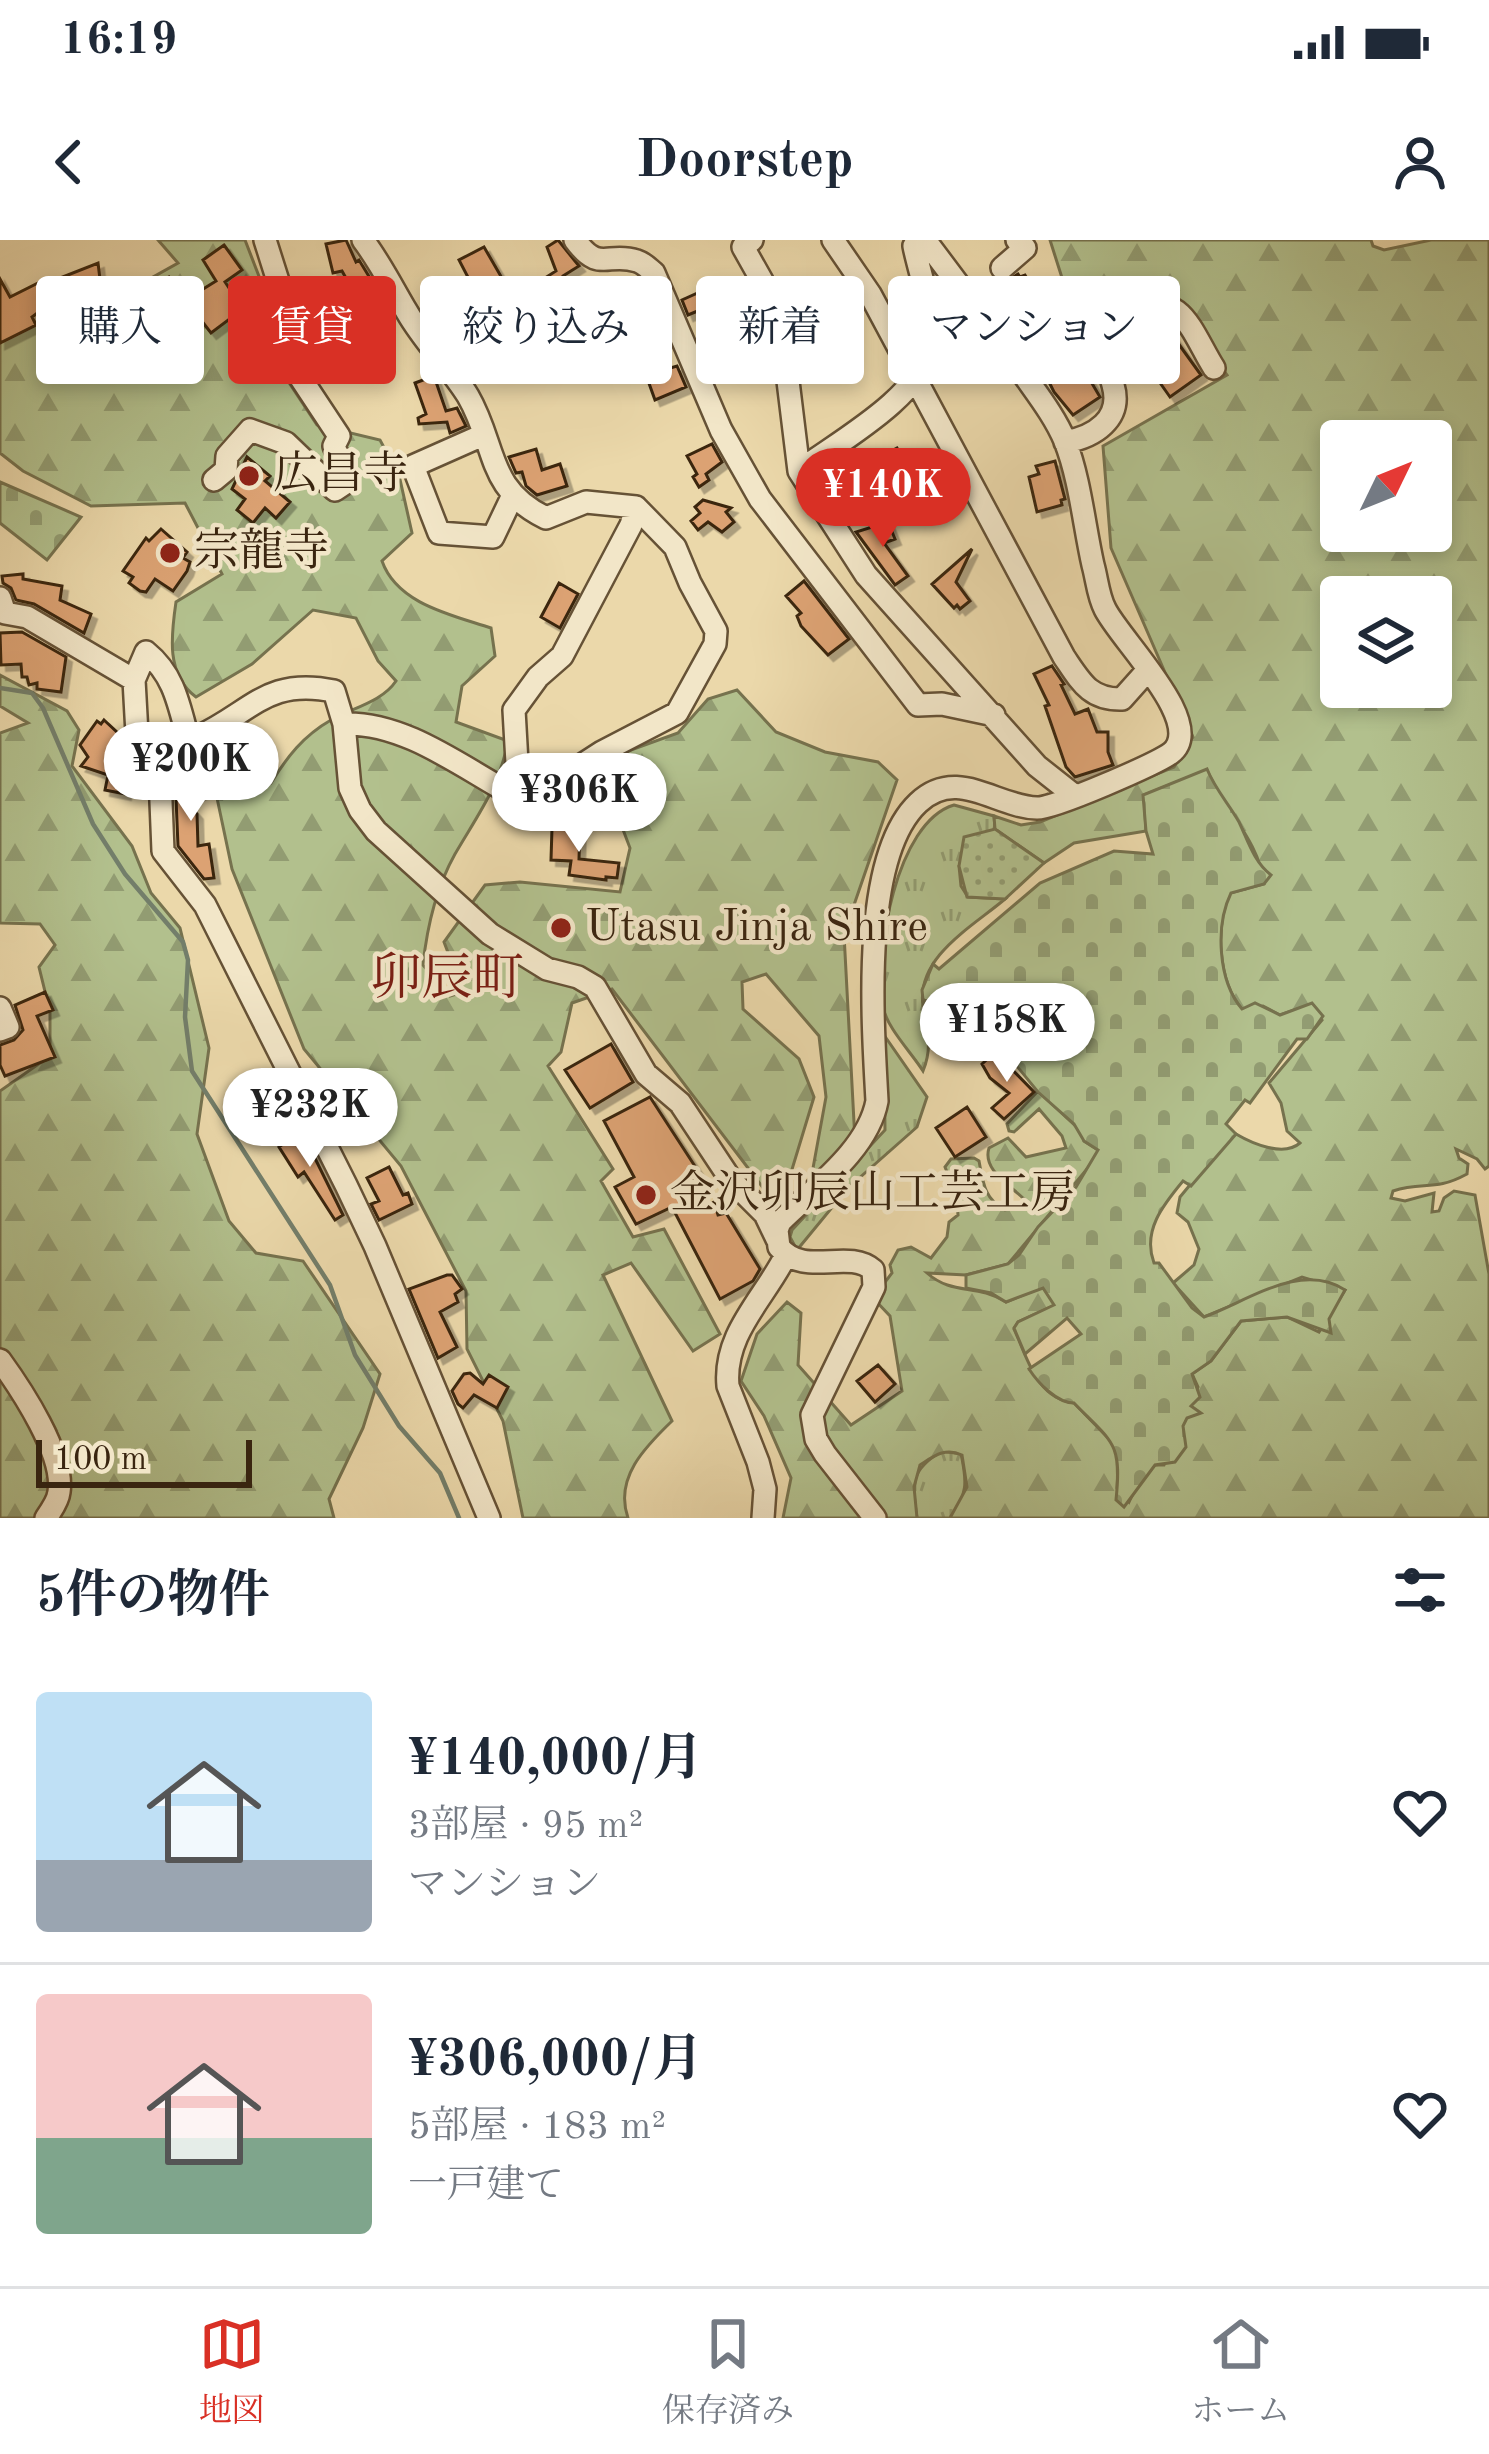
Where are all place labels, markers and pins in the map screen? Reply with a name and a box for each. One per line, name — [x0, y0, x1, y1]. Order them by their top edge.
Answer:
pin: ¥140K — [799, 448, 967, 550]
place label: 広昌寺 — [273, 450, 408, 499]
marker: 広昌寺 — [236, 463, 262, 489]
place label: 宗龍寺 — [194, 527, 329, 576]
marker: 宗龍寺 — [157, 540, 183, 566]
pin: ¥200K — [107, 722, 275, 824]
pin: ¥306K — [495, 753, 663, 855]
place label: Utasu Jinja Shire — [585, 906, 928, 951]
marker: Utasu Jinja Shire — [548, 915, 574, 941]
pin: ¥158K — [923, 983, 1091, 1085]
pin: ¥232K — [226, 1068, 394, 1170]
place label: 金沢卯辰山工芸工房 — [670, 1169, 1075, 1218]
marker: 金沢卯辰山工芸工房 — [633, 1182, 659, 1208]

